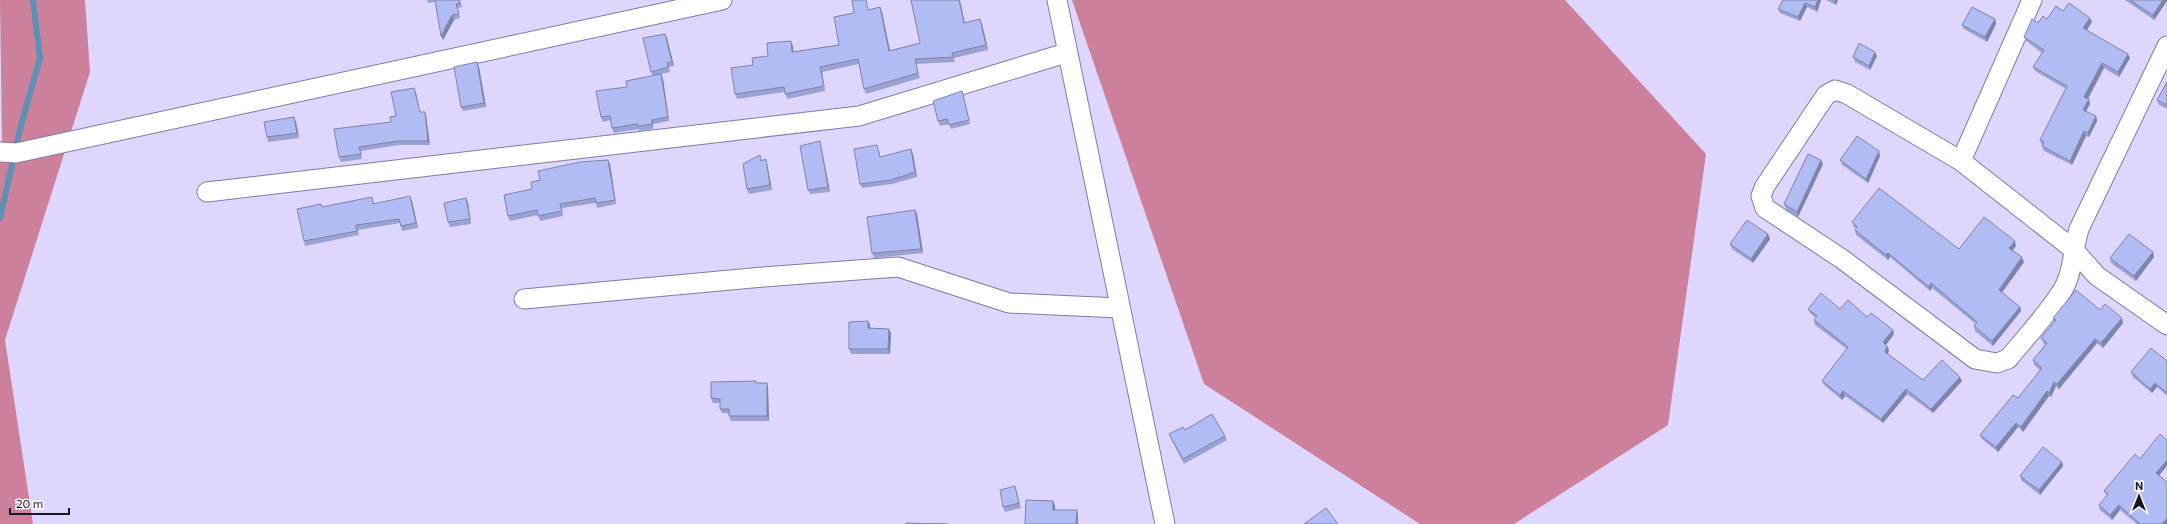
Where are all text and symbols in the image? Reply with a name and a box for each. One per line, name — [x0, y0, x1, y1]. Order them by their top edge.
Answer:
north arrow — [2119, 476, 2159, 516]
text: N — [2135, 479, 2143, 492]
scale bar — [10, 490, 69, 516]
text: 20 m — [16, 496, 43, 510]

